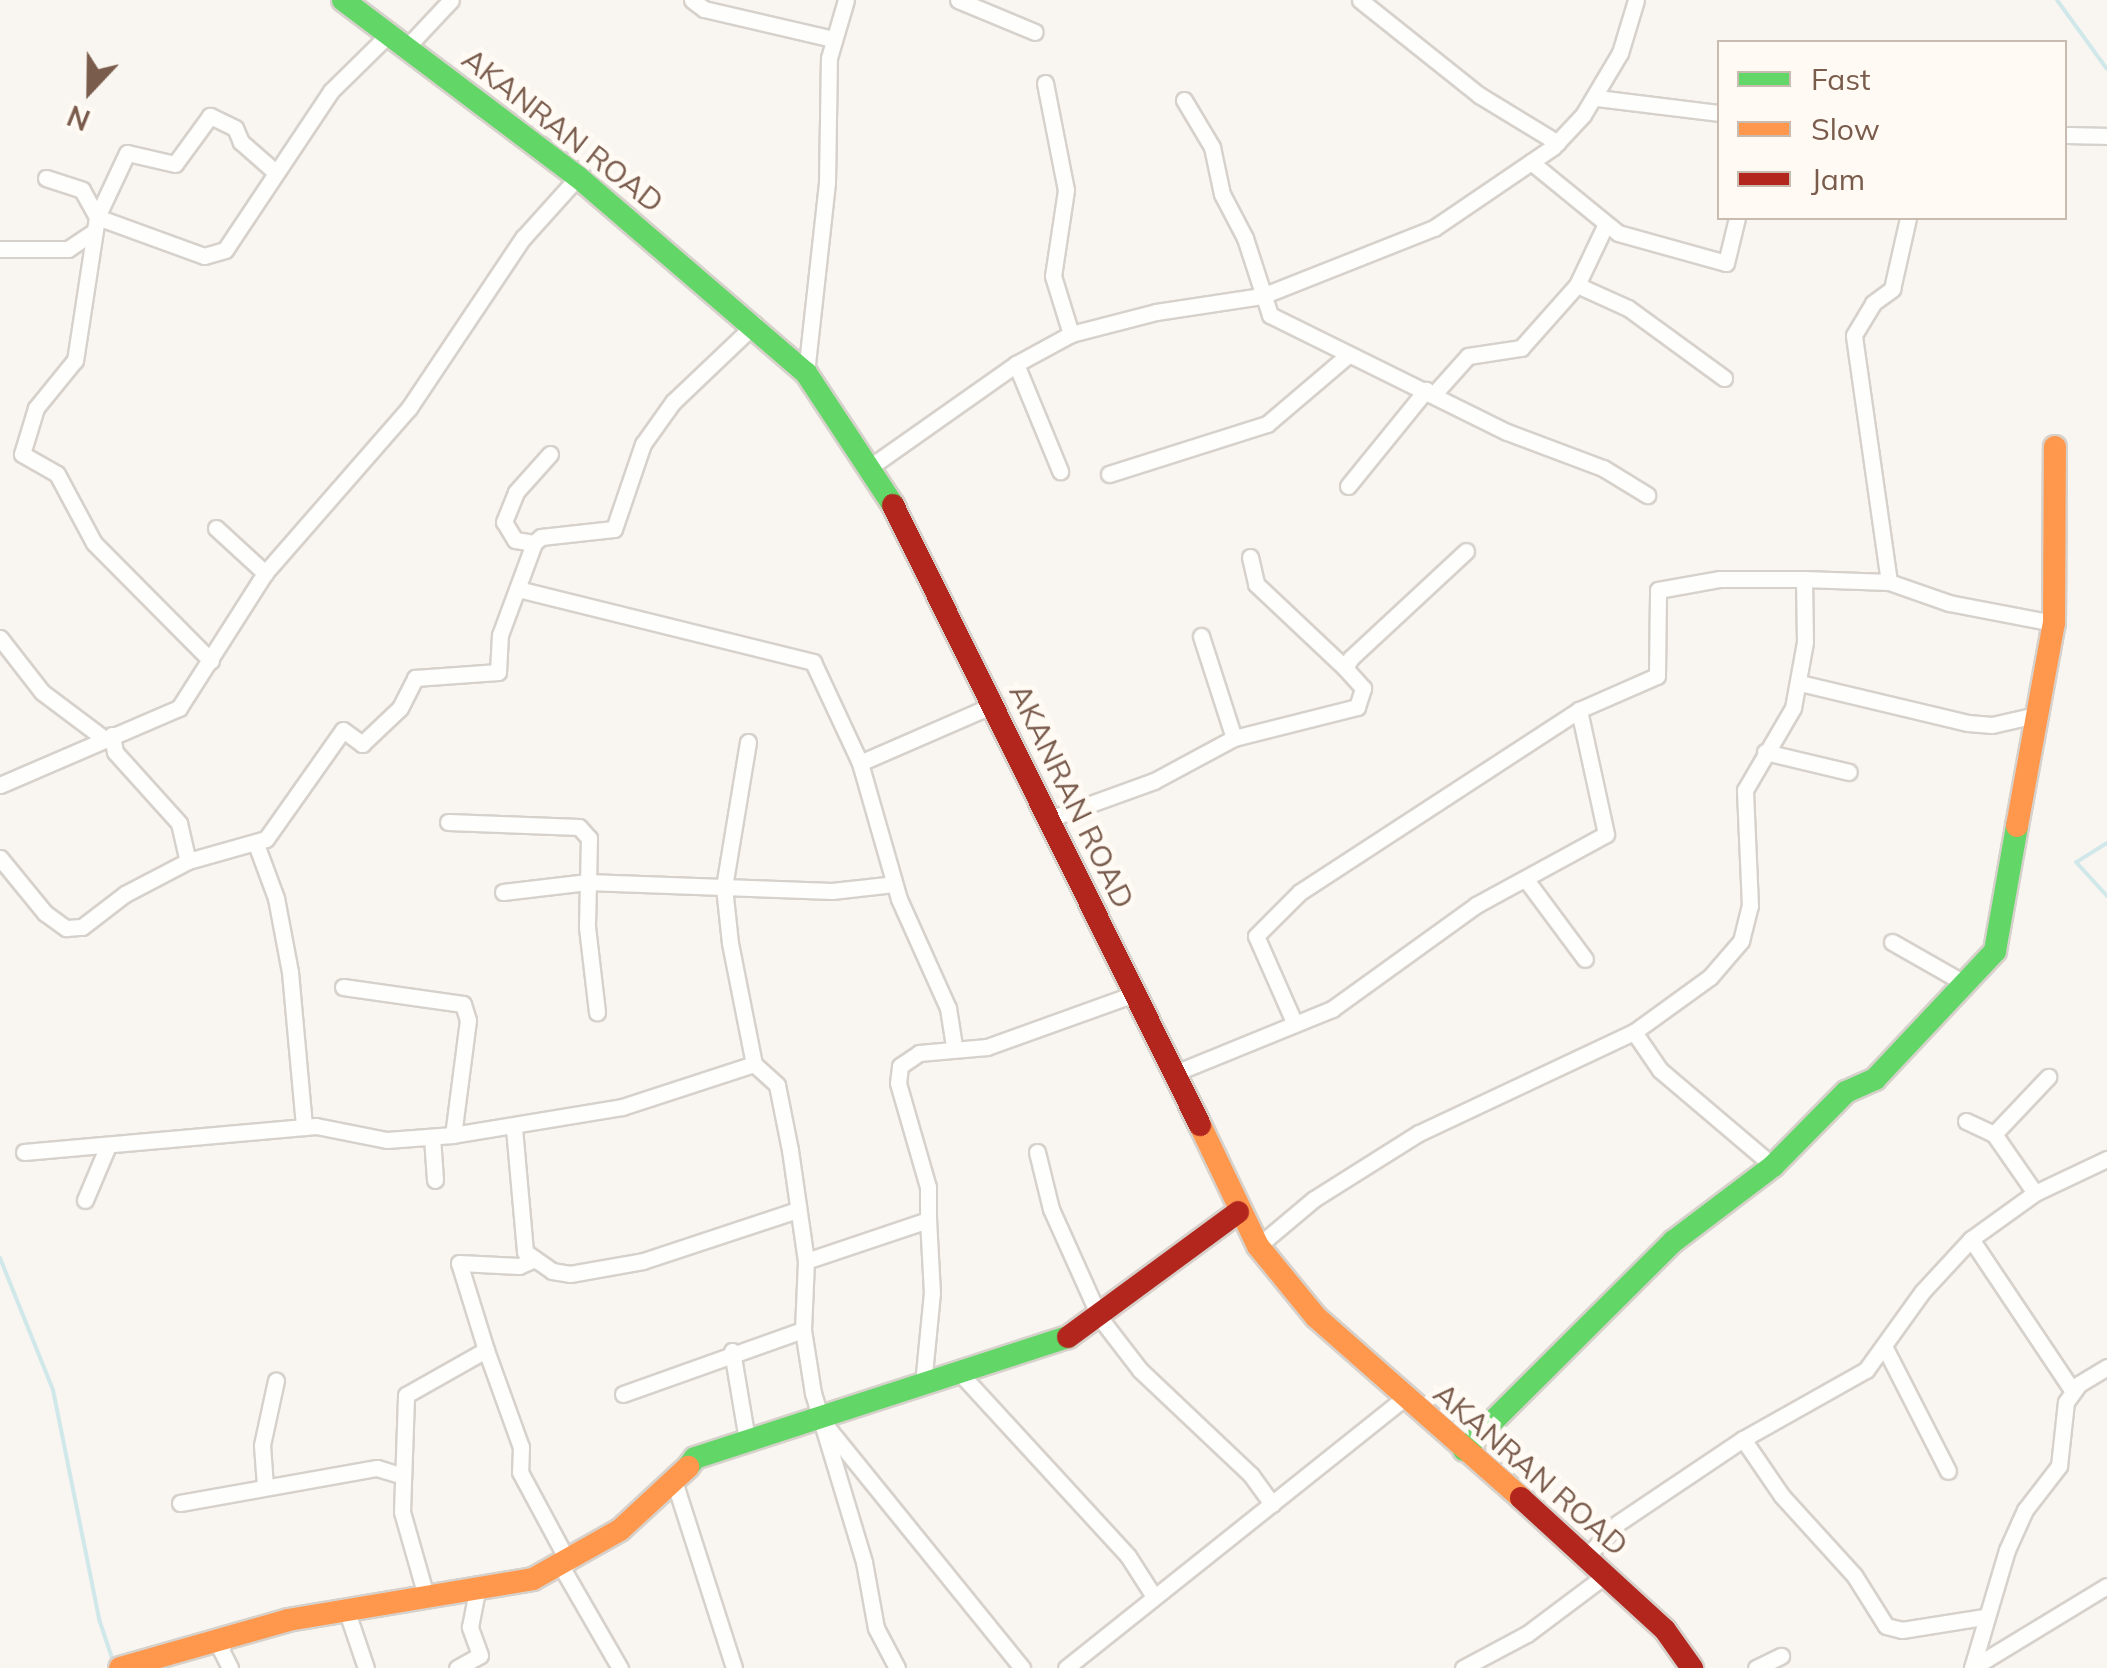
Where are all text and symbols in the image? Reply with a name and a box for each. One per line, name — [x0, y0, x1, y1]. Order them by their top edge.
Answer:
north arrow — [40, 40, 140, 140]
street label: AKANRAN ROAD — [455, 40, 671, 220]
legend — [1717, 40, 2067, 220]
text: Fast — [1811, 60, 1871, 98]
text: N — [62, 98, 95, 138]
text: Slow — [1811, 110, 1880, 148]
text: Jam — [1811, 160, 1865, 198]
street label: AKANRAN ROAD — [1002, 678, 1142, 914]
street label: AKANRAN ROAD — [1427, 1375, 1635, 1563]

